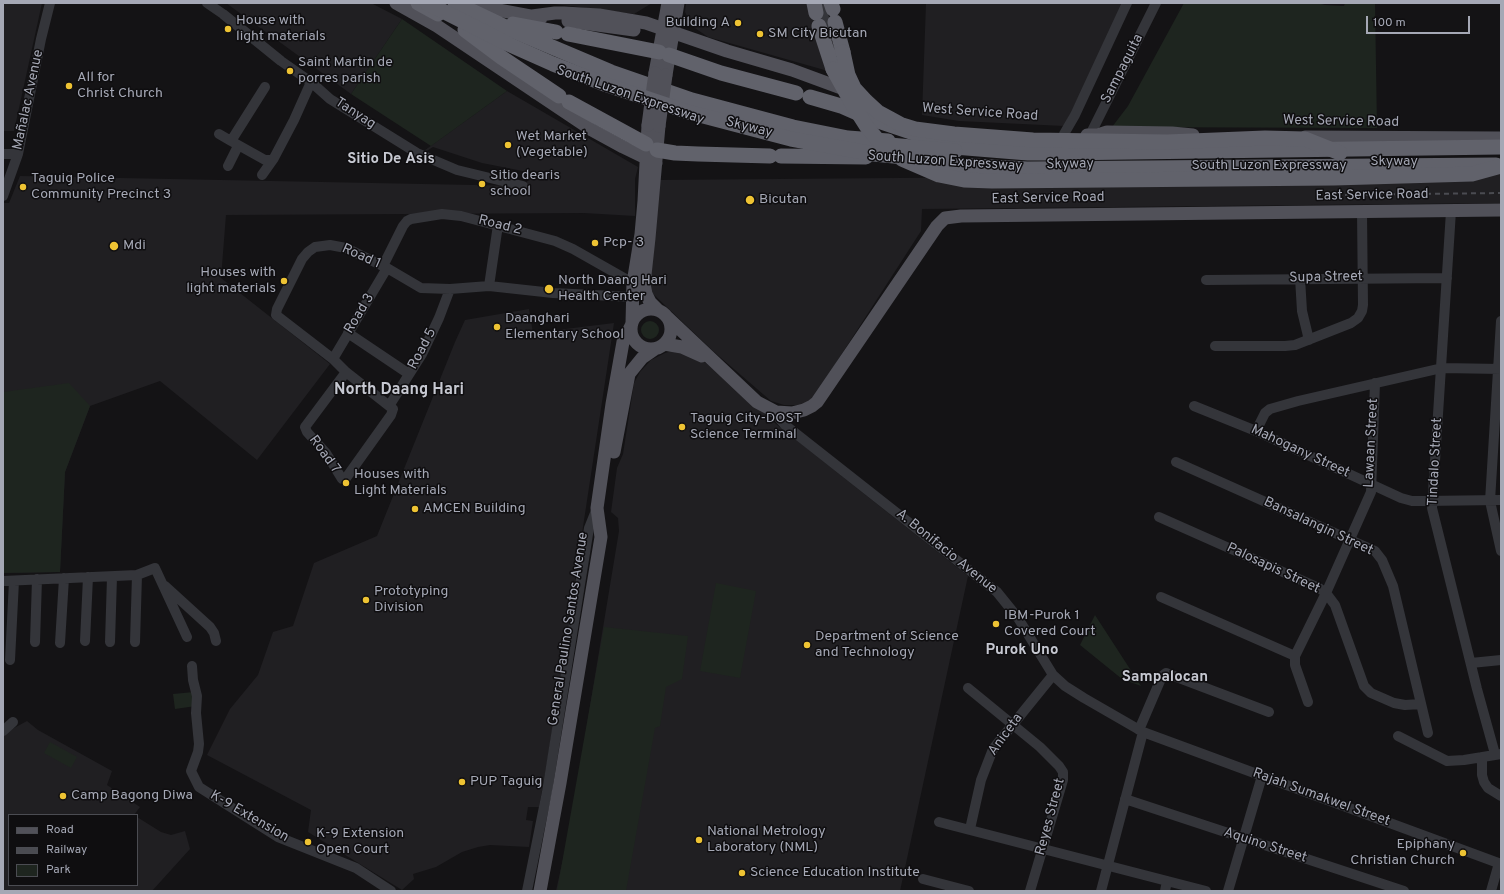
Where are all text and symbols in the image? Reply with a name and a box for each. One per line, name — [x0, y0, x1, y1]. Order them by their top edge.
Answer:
scale bar — [1368, 8, 1472, 34]
place label: House with light materials — [236, 13, 326, 46]
place label: Building A — [666, 15, 730, 31]
text: 100 m — [1373, 15, 1406, 31]
marker: Building A — [733, 18, 743, 28]
marker: House with light materials — [223, 24, 233, 34]
place label: SM City Bicutan — [768, 26, 867, 42]
marker: SM City Bicutan — [755, 29, 765, 39]
street label: Sampaguita — [1098, 32, 1148, 106]
street label: Mañalac Avenue — [10, 48, 48, 152]
place label: Saint Martin de porres parish — [298, 55, 393, 88]
street label: South Luzon Expressway — [554, 63, 706, 129]
marker: Saint Martin de porres parish — [285, 66, 295, 76]
place label: All for Christ Church — [77, 70, 163, 102]
marker: All for Christ Church — [64, 81, 74, 91]
street label: Tanyag — [331, 95, 379, 133]
street label: West Service Road — [921, 101, 1039, 125]
street label: West Service Road — [1283, 113, 1399, 131]
street label: Skyway — [724, 114, 774, 142]
place label: Wet Market (Vegetable) — [516, 129, 588, 162]
marker: Wet Market (Vegetable) — [503, 140, 513, 150]
street label: South Luzon Expressway — [867, 148, 1023, 176]
district label: Sitio De Asis — [347, 151, 435, 169]
street label: Skyway — [1370, 154, 1418, 170]
street label: Skyway — [1046, 156, 1094, 174]
street label: South Luzon Expressway — [1191, 158, 1347, 174]
place label: Sitio dearis school — [490, 168, 560, 200]
place label: Taguig Police Community Precinct 3 — [31, 171, 171, 204]
marker: Sitio dearis school — [477, 179, 487, 189]
marker: Taguig Police Community Precinct 3 — [18, 182, 28, 192]
street label: East Service Road — [1315, 187, 1429, 205]
street label: East Service Road — [991, 190, 1105, 208]
place label: Bicutan — [759, 192, 807, 208]
marker: Bicutan — [744, 194, 756, 206]
street label: Road 2 — [476, 212, 524, 240]
place label: Pcp- 3 — [603, 235, 644, 251]
place label: Mdi — [123, 238, 146, 254]
marker: Pcp- 3 — [590, 238, 600, 248]
marker: Mdi — [108, 240, 120, 252]
street label: Road 1 — [339, 241, 383, 273]
place label: Houses with light materials — [186, 265, 276, 298]
street label: Supa Street — [1289, 269, 1363, 287]
place label: North Daang Hari Health Center — [558, 273, 667, 306]
marker: Houses with light materials — [279, 276, 289, 286]
marker: North Daang Hari Health Center — [543, 283, 555, 295]
street label: Road 3 — [341, 291, 379, 337]
place label: Daanghari Elementary School — [505, 311, 624, 344]
marker: Daanghari Elementary School — [492, 322, 502, 332]
street label: Road 5 — [405, 325, 441, 373]
district label: North Daang Hari — [334, 381, 464, 401]
street label: Lawaan Street — [1361, 398, 1383, 488]
place label: Taguig City-DOST Science Terminal — [690, 411, 802, 444]
street label: Tindalo Street — [1425, 417, 1447, 507]
marker: Taguig City-DOST Science Terminal — [677, 422, 687, 432]
street label: Mahogany Street — [1248, 422, 1352, 482]
street label: Road 7 — [305, 433, 343, 477]
place label: Houses with Light Materials — [354, 467, 447, 500]
marker: Houses with Light Materials — [341, 478, 351, 488]
street label: Bansalangin Street — [1261, 494, 1375, 560]
place label: AMCEN Building — [423, 501, 526, 517]
marker: AMCEN Building — [410, 504, 420, 514]
street label: A. Bonifacio Avenue — [892, 506, 1000, 598]
street label: General Paulino Santos Avenue — [545, 531, 593, 727]
street label: Palosapis Street — [1224, 540, 1322, 598]
place label: Prototyping Division — [374, 584, 448, 616]
marker: Prototyping Division — [361, 595, 371, 605]
place label: IBM-Purok 1 Covered Court — [1004, 608, 1096, 640]
marker: IBM-Purok 1 Covered Court — [991, 619, 1001, 629]
place label: Department of Science and Technology — [815, 629, 959, 662]
marker: Department of Science and Technology — [802, 640, 812, 650]
district label: Purok Uno — [985, 642, 1059, 660]
district label: Sampalocan — [1122, 669, 1208, 687]
street label: Aniceta — [985, 711, 1027, 759]
street label: Rajah Sumakwel Street — [1250, 765, 1392, 831]
place label: PUP Taguig — [470, 774, 542, 790]
marker: PUP Taguig — [457, 777, 467, 787]
street label: Reyes Street — [1033, 777, 1069, 857]
place label: Camp Bagong Diwa — [71, 788, 193, 804]
street label: K-9 Extension — [207, 788, 291, 846]
marker: Camp Bagong Diwa — [58, 791, 68, 801]
legend — [8, 814, 138, 886]
text: Road — [46, 822, 74, 838]
place label: National Metrology Laboratory (NML) — [707, 824, 826, 856]
street label: Aquino Street — [1221, 825, 1309, 867]
place label: K-9 Extension Open Court — [316, 826, 404, 858]
marker: National Metrology Laboratory (NML) — [694, 835, 704, 845]
marker: K-9 Extension Open Court — [303, 837, 313, 847]
place label: Epiphany Christian Church — [1350, 837, 1455, 870]
text: Railway — [46, 842, 87, 858]
marker: Epiphany Christian Church — [1458, 848, 1468, 858]
text: Park — [46, 862, 71, 878]
place label: Science Education Institute — [750, 865, 920, 881]
marker: Science Education Institute — [737, 868, 747, 878]

